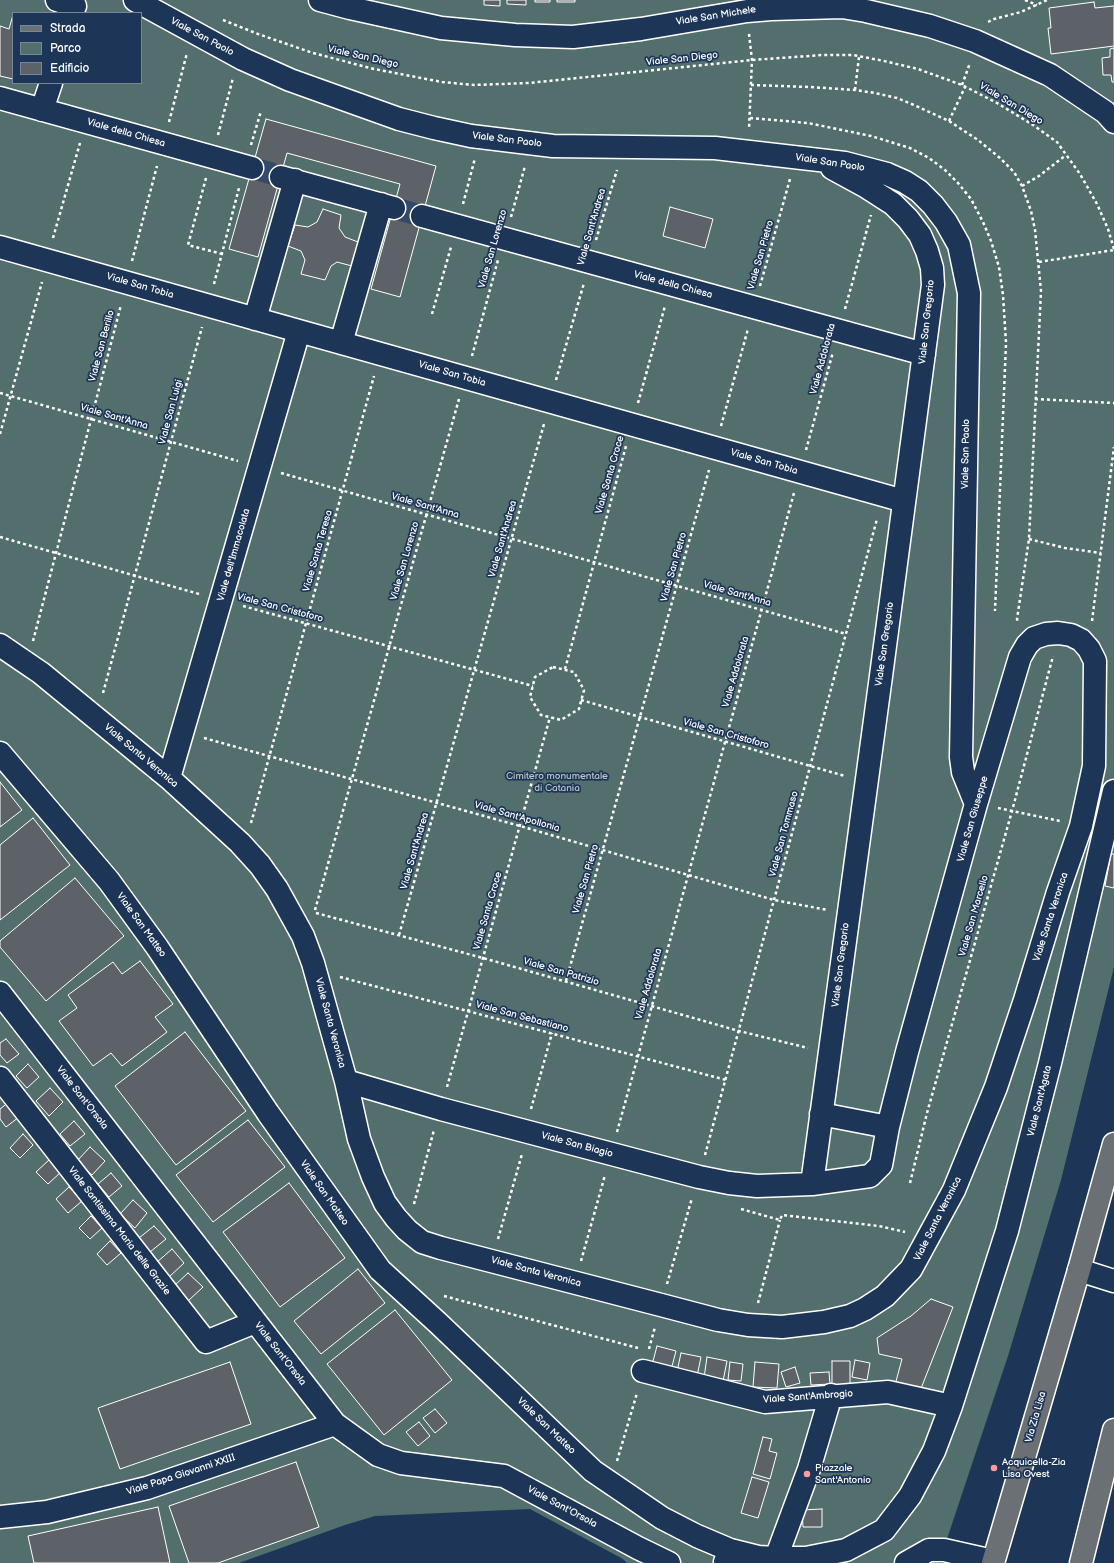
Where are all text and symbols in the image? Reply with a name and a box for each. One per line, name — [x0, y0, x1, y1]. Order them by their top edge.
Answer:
street label: Viale San Michele — [675, 4, 757, 28]
legend — [12, 12, 142, 84]
street label: Viale San Paolo — [168, 15, 236, 59]
text: Strada — [50, 21, 86, 36]
text: Parco — [50, 41, 81, 56]
street label: Viale San Diego — [327, 43, 399, 71]
street label: Viale San Diego — [646, 49, 718, 69]
text: Edificio — [50, 61, 89, 76]
street label: Viale San Diego — [977, 80, 1045, 128]
street label: Viale della Chiesa — [85, 116, 167, 150]
street label: Viale San Paolo — [471, 130, 543, 150]
street label: Viale San Paolo — [794, 152, 866, 174]
street label: Viale Sant'Andrea — [575, 187, 609, 267]
street label: Viale San Lorenzo — [476, 208, 510, 290]
street label: Viale San Pietro — [745, 219, 777, 291]
street label: Viale della Chiesa — [632, 269, 714, 301]
street label: Viale San Tobia — [105, 271, 175, 301]
street label: Viale San Gregorio — [917, 279, 937, 365]
street label: Viale San Berillo — [87, 309, 117, 383]
street label: Viale Addolorata — [808, 322, 838, 396]
street label: Viale San Tobia — [417, 359, 487, 389]
street label: Viale San Luigi — [157, 378, 185, 446]
street label: Viale Sant'Anna — [79, 402, 149, 432]
street label: Viale San Paolo — [959, 419, 973, 489]
street label: Viale Santa Croce — [593, 434, 627, 516]
street label: Viale San Tobia — [729, 447, 799, 477]
street label: Viale Sant'Anna — [390, 491, 460, 521]
street label: Viale Sant'Andrea — [486, 499, 520, 579]
street label: Viale dell'Immacolata — [215, 507, 253, 603]
street label: Viale Santa Teresa — [301, 509, 335, 593]
street label: Viale San Lorenzo — [388, 520, 422, 602]
street label: Viale San Pietro — [658, 531, 690, 603]
street label: Viale Sant'Anna — [702, 579, 772, 609]
street label: Viale San Cristoforo — [236, 591, 324, 625]
street label: Viale San Gregorio — [873, 601, 897, 687]
street label: Viale Addolorata — [720, 635, 752, 709]
street label: Viale San Cristoforo — [682, 716, 770, 752]
street label: Viale Santa Veronica — [102, 722, 180, 790]
park label: Cimitero monumentale di Catania — [506, 770, 608, 794]
street label: Viale San Giuseppe — [955, 775, 991, 863]
street label: Viale San Tommaso — [767, 790, 801, 878]
street label: Viale Sant'Apollonia — [473, 799, 561, 835]
street label: Viale Sant'Andrea — [398, 811, 432, 891]
street label: Viale San Pietro — [570, 843, 602, 915]
street label: Viale Santa Croce — [471, 870, 505, 952]
street label: Viale Santa Veronica — [1031, 871, 1071, 963]
street label: Viale San Marcello — [957, 874, 991, 958]
street label: Viale San Matteo — [114, 890, 168, 960]
street label: Viale San Gregorio — [830, 922, 852, 1008]
street label: Viale Addolorata — [633, 947, 665, 1021]
street label: Viale San Patrizio — [522, 955, 600, 989]
street label: Viale Santa Veronica — [312, 977, 348, 1069]
street label: Viale San Sebastiano — [474, 999, 570, 1035]
street label: Viale Sant'Orsola — [53, 1064, 111, 1132]
street label: Viale Sant'Agata — [1025, 1064, 1055, 1138]
street label: Viale San Biagio — [540, 1130, 614, 1160]
street label: Viale San Matteo — [297, 1158, 351, 1228]
street label: Viale Santissima Maria delle Grazie — [65, 1164, 173, 1298]
street label: Viale Santa Veronica — [912, 1175, 964, 1263]
street label: Viale Santa Veronica — [490, 1254, 582, 1290]
street label: Viale Sant'Orsola — [251, 1320, 309, 1388]
street label: Viale Sant'Ambrogio — [763, 1388, 853, 1406]
street label: Via Zia Lisa — [1023, 1390, 1049, 1444]
street label: Viale San Matteo — [514, 1395, 578, 1457]
street label: Viale Papa Giovanni XXIII — [125, 1452, 237, 1498]
place label: Acquicella-Zia Lisa Ovest — [1002, 1456, 1066, 1480]
place label: Piazzale Sant'Antonio — [815, 1462, 871, 1486]
marker: Acquicella-Zia Lisa Ovest — [989, 1463, 999, 1473]
marker: Piazzale Sant'Antonio — [802, 1469, 812, 1479]
street label: Viale Sant'Orsola — [525, 1484, 599, 1530]

